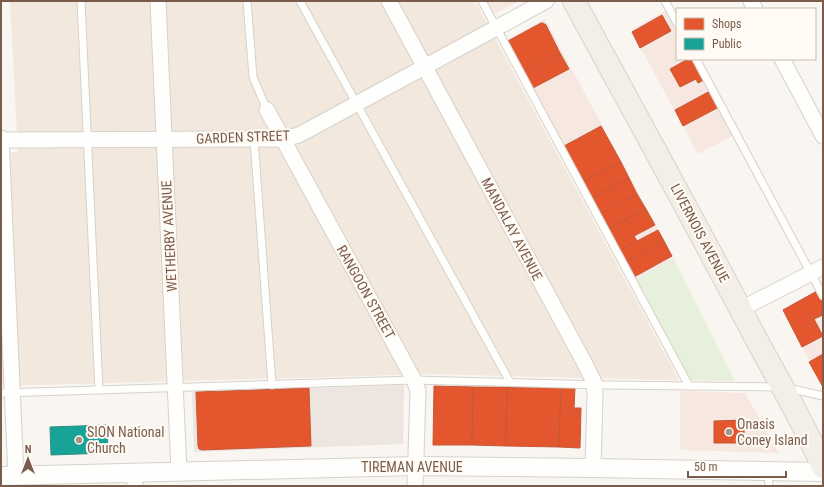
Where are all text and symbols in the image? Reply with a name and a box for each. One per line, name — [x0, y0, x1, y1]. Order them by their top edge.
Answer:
legend — [676, 8, 816, 60]
text: Shops — [712, 17, 741, 31]
text: Public — [712, 37, 742, 51]
street label: GARDEN STREET — [196, 127, 290, 147]
street label: MANDALAY AVENUE — [478, 175, 546, 283]
street label: WETHERBY AVENUE — [158, 180, 180, 292]
street label: LIVERNOIS AVENUE — [667, 181, 733, 285]
street label: RANGOON STREET — [334, 242, 398, 342]
place label: Onasis Coney Island — [737, 416, 808, 448]
place label: SION National Church — [87, 424, 165, 456]
marker: Onasis Coney Island — [724, 427, 734, 437]
marker: SION National Church — [74, 435, 84, 445]
north arrow — [8, 439, 48, 479]
text: N — [25, 443, 32, 456]
scale bar — [688, 453, 786, 479]
street label: TIREMAN AVENUE — [361, 459, 463, 475]
text: 50 m — [694, 460, 718, 474]

